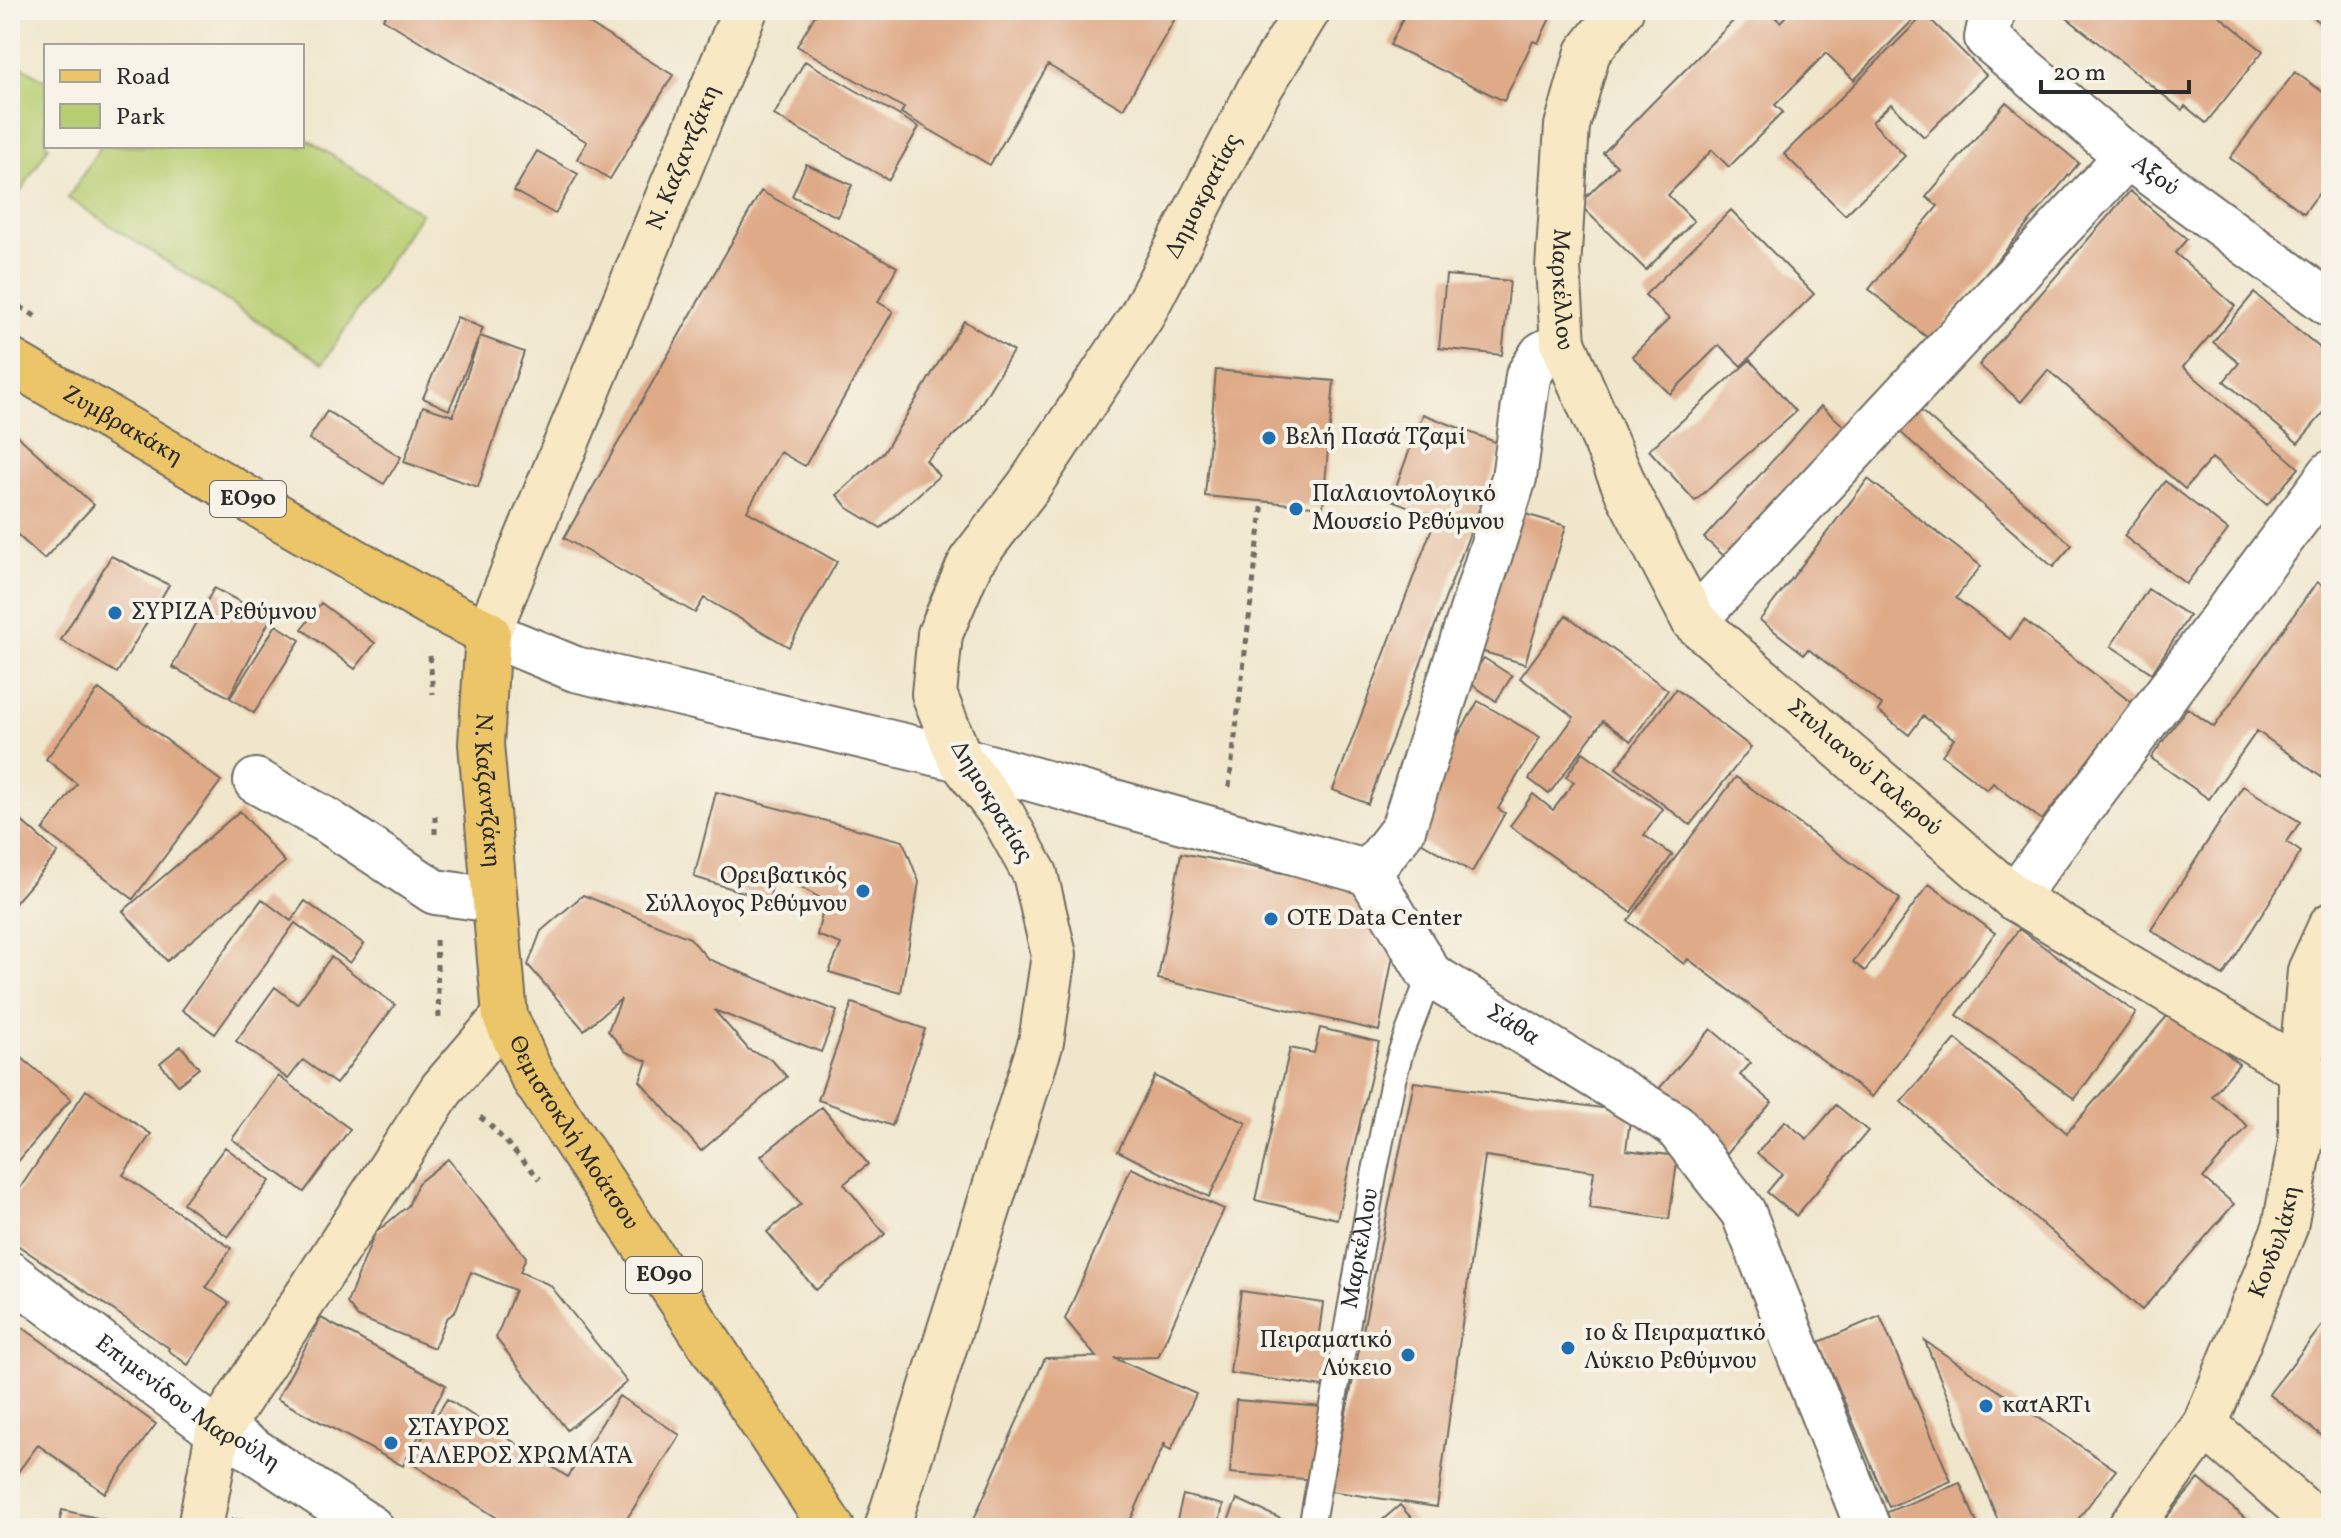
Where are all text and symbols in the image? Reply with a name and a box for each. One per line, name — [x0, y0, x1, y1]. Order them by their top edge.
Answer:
legend — [44, 44, 304, 148]
scale bar — [2041, 44, 2189, 94]
text: 20 m — [2053, 57, 2106, 91]
text: Road — [116, 61, 170, 95]
street label: Ν. Καζαντζάκη — [639, 80, 729, 236]
text: Park — [116, 101, 165, 135]
street label: Δημοκρατίας — [1157, 127, 1251, 265]
street label: Αξού — [2124, 147, 2186, 205]
street label: Μαρκέλλου — [1541, 228, 1581, 356]
street label: Ζυμβρακάκη — [56, 378, 189, 475]
place label: Βελή Πασά Τζαμί — [1285, 421, 1466, 455]
marker: Βελή Πασά Τζαμί — [1260, 429, 1278, 447]
place label: Παλαιοντολογικό Μουσείο Ρεθύμνου — [1312, 478, 1504, 540]
road number: ΕΟ90 — [210, 481, 286, 517]
marker: Παλαιοντολογικό Μουσείο Ρεθύμνου — [1287, 500, 1305, 518]
place label: ΣΥΡΙΖΑ Ρεθύμνου — [131, 596, 317, 630]
marker: ΣΥΡΙΖΑ Ρεθύμνου — [106, 604, 124, 622]
street label: Στυλιανού Γαλερού — [1779, 691, 1949, 845]
street label: Ν. Καζαντζάκη — [464, 712, 509, 869]
street label: Δημοκρατίας — [941, 735, 1041, 869]
place label: Ορειβατικός Σύλλογος Ρεθύμνου — [645, 860, 847, 922]
marker: Ορειβατικός Σύλλογος Ρεθύμνου — [854, 882, 872, 900]
place label: OTE Data Center — [1287, 902, 1462, 936]
marker: OTE Data Center — [1262, 910, 1280, 928]
street label: Σάθα — [1480, 996, 1546, 1055]
street label: Θεμιστοκλή Μοάτσου — [499, 1030, 647, 1237]
street label: Κονδυλάκη — [2241, 1183, 2309, 1304]
street label: Μαρκέλλου — [1334, 1186, 1388, 1311]
road number: ΕΟ90 — [626, 1257, 702, 1293]
place label: 1ο & Πειραματικό Λύκειο Ρεθύμνου — [1584, 1317, 1766, 1379]
place label: Πειραματικό Λύκειο — [1260, 1324, 1392, 1386]
street label: Επιμενίδου Μαρούλη — [87, 1327, 287, 1480]
marker: 1ο & Πειραματικό Λύκειο Ρεθύμνου — [1559, 1339, 1577, 1357]
marker: Πειραματικό Λύκειο — [1399, 1346, 1417, 1364]
place label: κατARTι — [2002, 1389, 2091, 1423]
marker: κατARTι — [1977, 1397, 1995, 1415]
place label: ΣΤΑΥΡΟΣ ΓΑΛΕΡΟΣ ΧΡΩΜΑΤΑ — [407, 1412, 633, 1474]
marker: ΣΤΑΥΡΟΣ ΓΑΛΕΡΟΣ ΧΡΩΜΑΤΑ — [382, 1434, 400, 1452]

